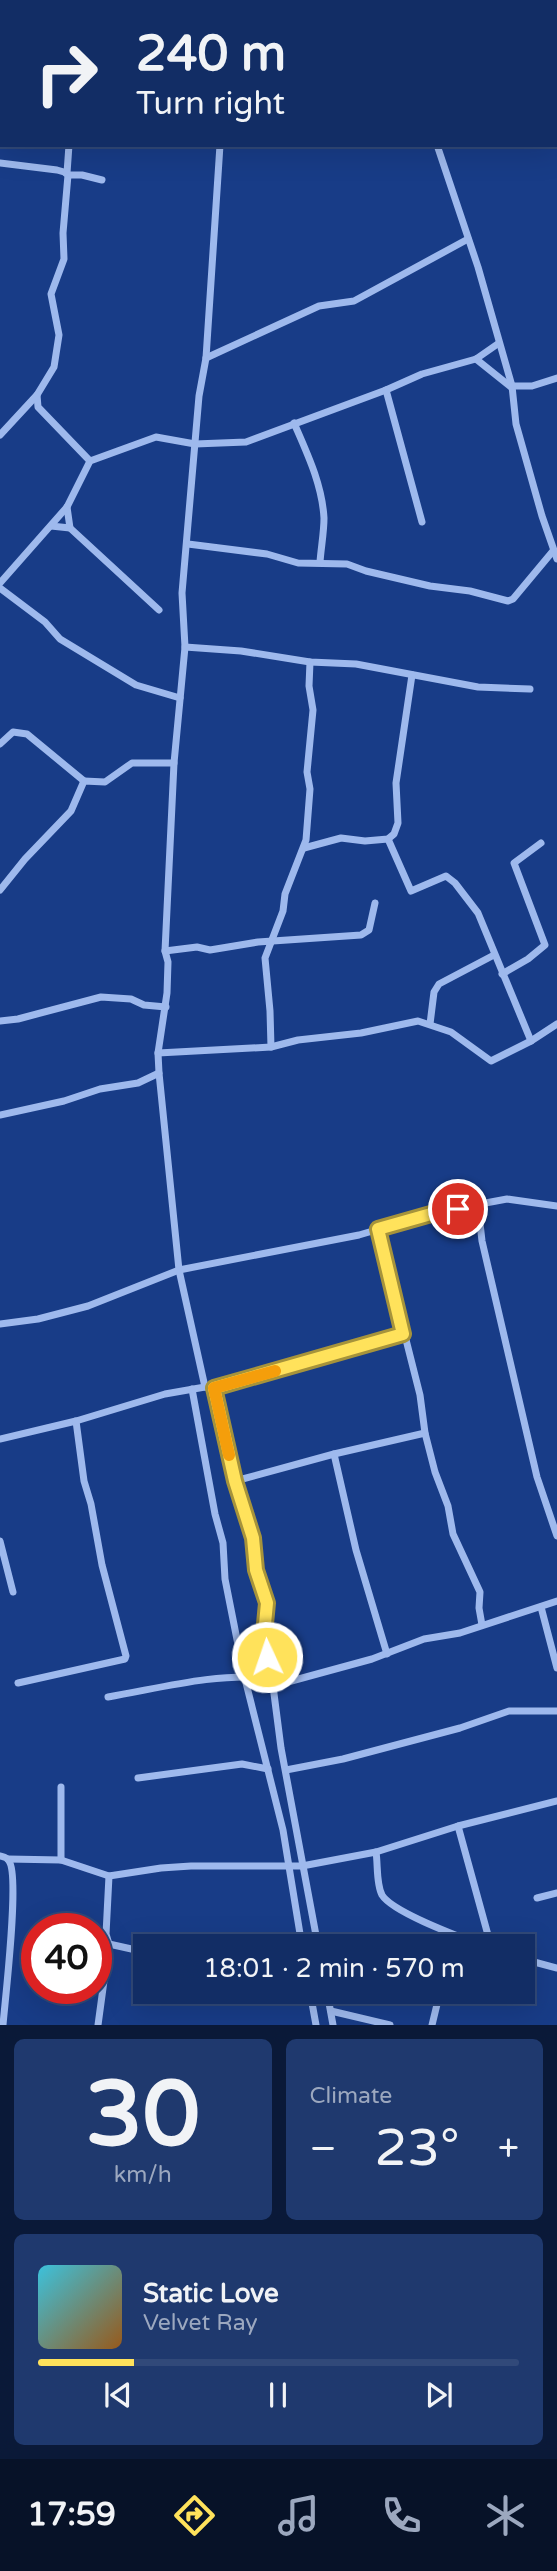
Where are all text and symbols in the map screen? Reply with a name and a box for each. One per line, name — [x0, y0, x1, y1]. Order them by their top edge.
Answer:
text: 240 m — [136, 25, 286, 84]
icon: right — [21, 28, 112, 119]
text: Turn right — [136, 85, 285, 123]
pin — [428, 1179, 488, 1239]
icon: arrive — [439, 1190, 477, 1228]
position arrow — [230, 1620, 304, 1694]
speed limit sign: 40 — [21, 1913, 112, 2004]
text: 18:01 · 2 min · 570 m — [203, 1953, 465, 1984]
text: 30 — [86, 2060, 200, 2170]
text: Climate — [310, 2082, 392, 2110]
text: 23° — [375, 2117, 460, 2180]
text: − — [310, 2126, 337, 2172]
text: + — [498, 2126, 519, 2172]
text: km/h — [114, 2161, 172, 2189]
text: Static Love — [143, 2278, 279, 2309]
text: Velvet Ray — [143, 2309, 258, 2337]
icon: previous — [99, 2376, 137, 2414]
icon: pause — [259, 2376, 297, 2414]
icon: next — [420, 2376, 458, 2414]
icon: directions — [170, 2491, 219, 2540]
icon: music — [274, 2491, 323, 2540]
icon: phone — [377, 2491, 426, 2540]
icon: climate — [481, 2491, 530, 2540]
text: 17:59 — [27, 2496, 116, 2534]

